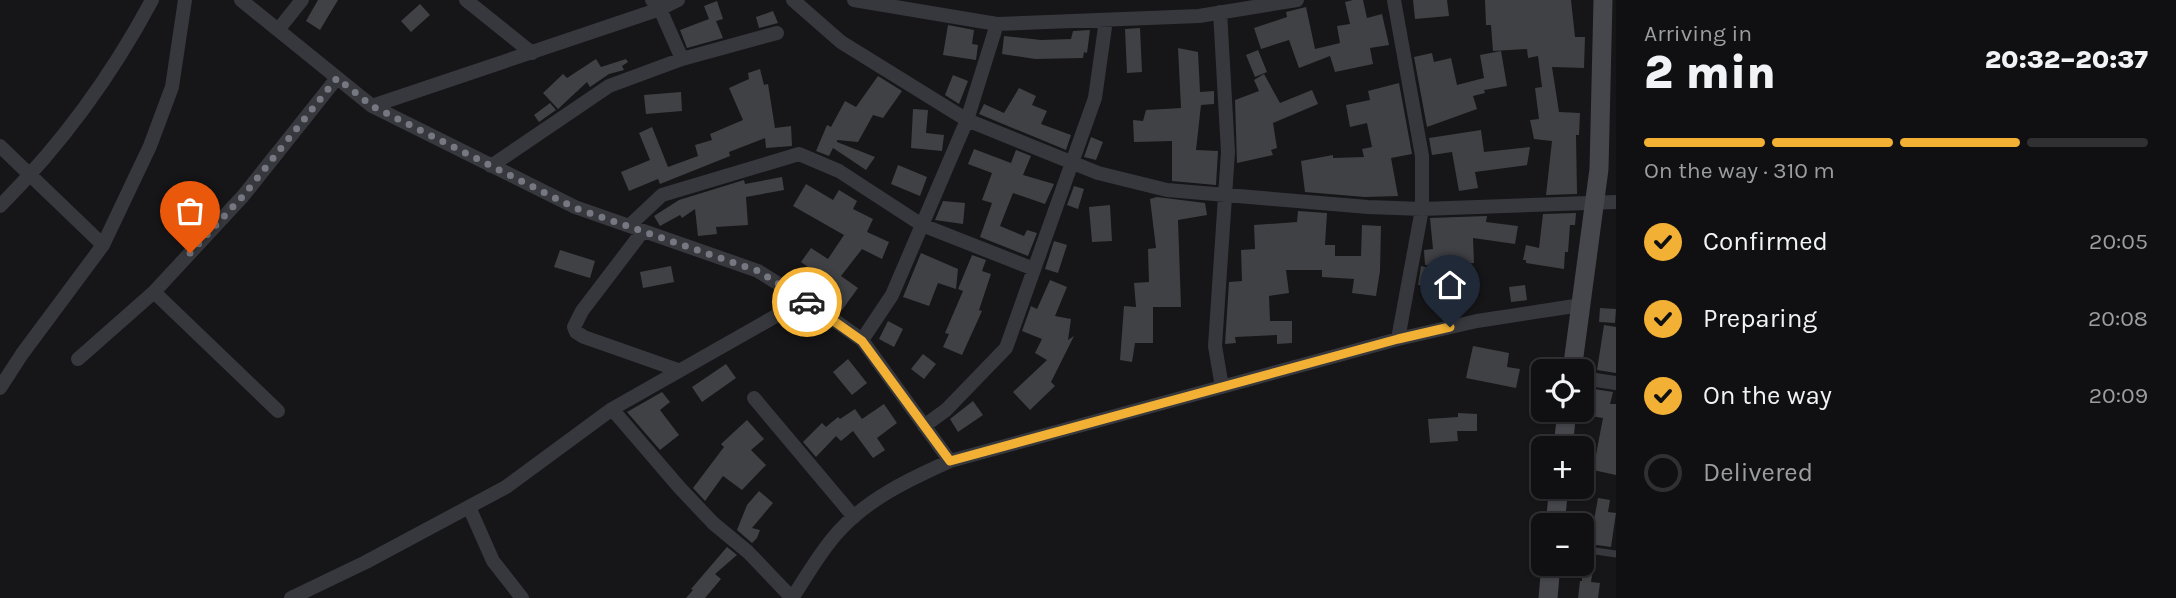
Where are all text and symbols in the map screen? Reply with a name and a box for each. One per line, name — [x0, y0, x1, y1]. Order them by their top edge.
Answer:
text: Arriving in — [1644, 20, 1752, 47]
text: 20:32–20:37 — [1985, 44, 2148, 75]
text: 2 min — [1644, 46, 1776, 100]
text: On the way · 310 m — [1644, 157, 1835, 184]
pin — [160, 181, 220, 253]
icon: bag — [171, 192, 209, 230]
icon: check — [1644, 223, 1682, 261]
text: Confirmed — [1703, 226, 1828, 257]
text: 20:05 — [2089, 228, 2148, 255]
pin — [1420, 255, 1480, 327]
icon: home — [1431, 266, 1469, 304]
courier — [772, 267, 842, 337]
icon: car — [788, 283, 826, 321]
icon: check — [1644, 300, 1682, 338]
text: Preparing — [1703, 303, 1817, 334]
text: 20:08 — [2088, 305, 2148, 332]
map controls — [1531, 359, 1594, 576]
button: locate — [1531, 359, 1594, 422]
icon: check — [1644, 377, 1682, 415]
text: On the way — [1703, 380, 1832, 411]
text: 20:09 — [2089, 382, 2148, 409]
button: + — [1531, 436, 1594, 499]
text: Delivered — [1703, 457, 1813, 488]
button: − — [1531, 513, 1594, 576]

